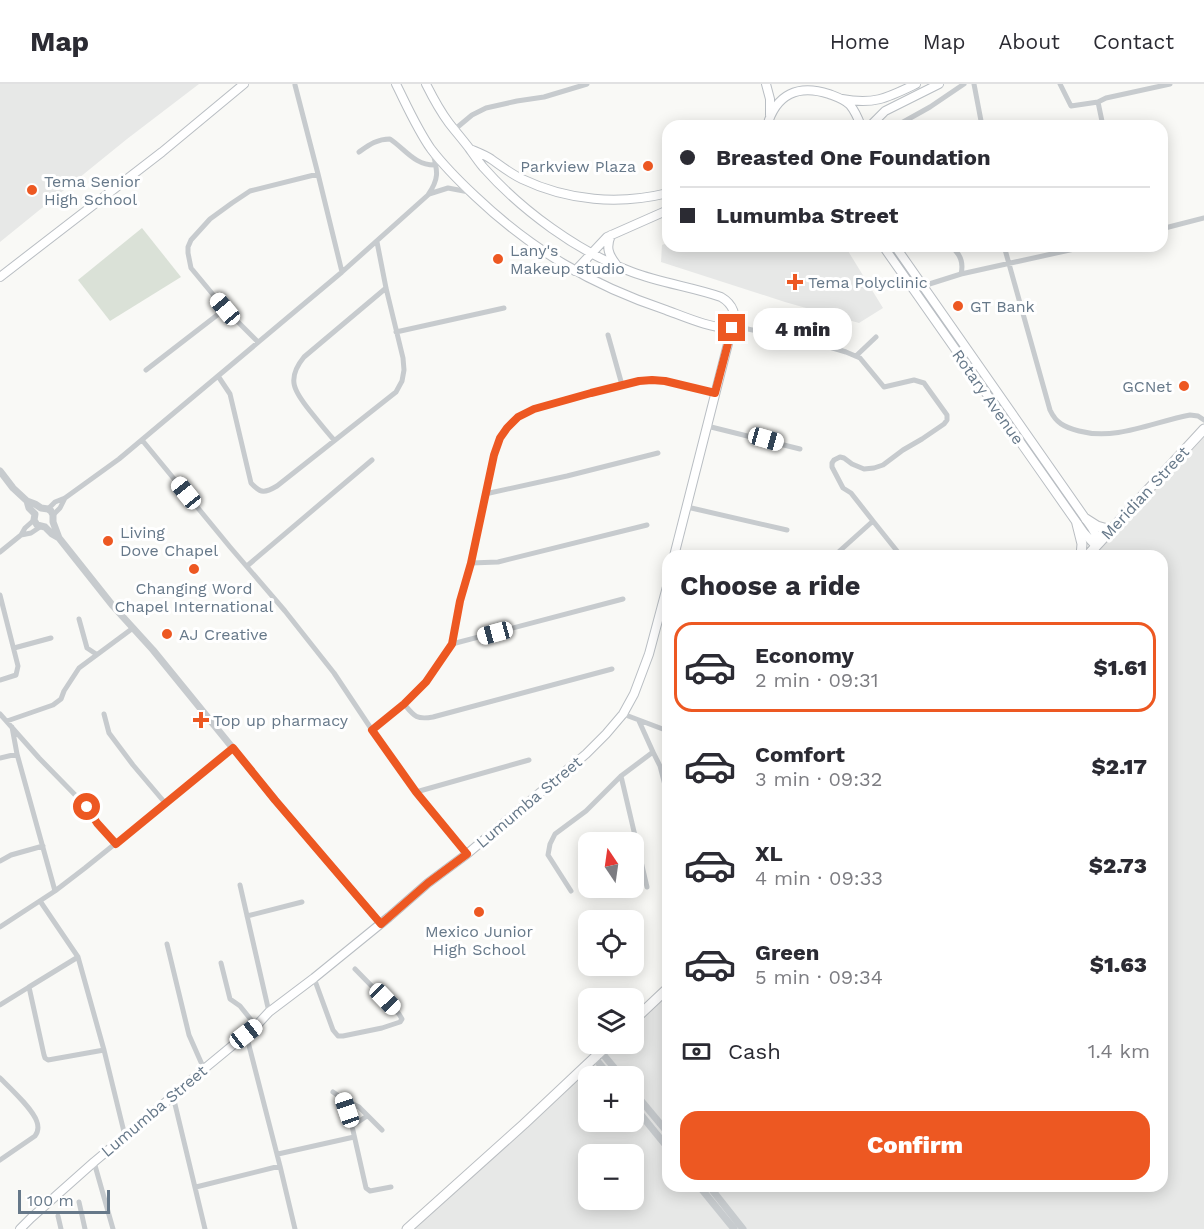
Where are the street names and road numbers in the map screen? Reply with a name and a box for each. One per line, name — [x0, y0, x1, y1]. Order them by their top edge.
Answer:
street label: Rotary Avenue — [948, 346, 1028, 448]
street label: Meridian Street — [1097, 442, 1193, 544]
street label: Lumumba Street — [472, 752, 586, 852]
street label: Lumumba Street — [97, 1061, 211, 1161]

